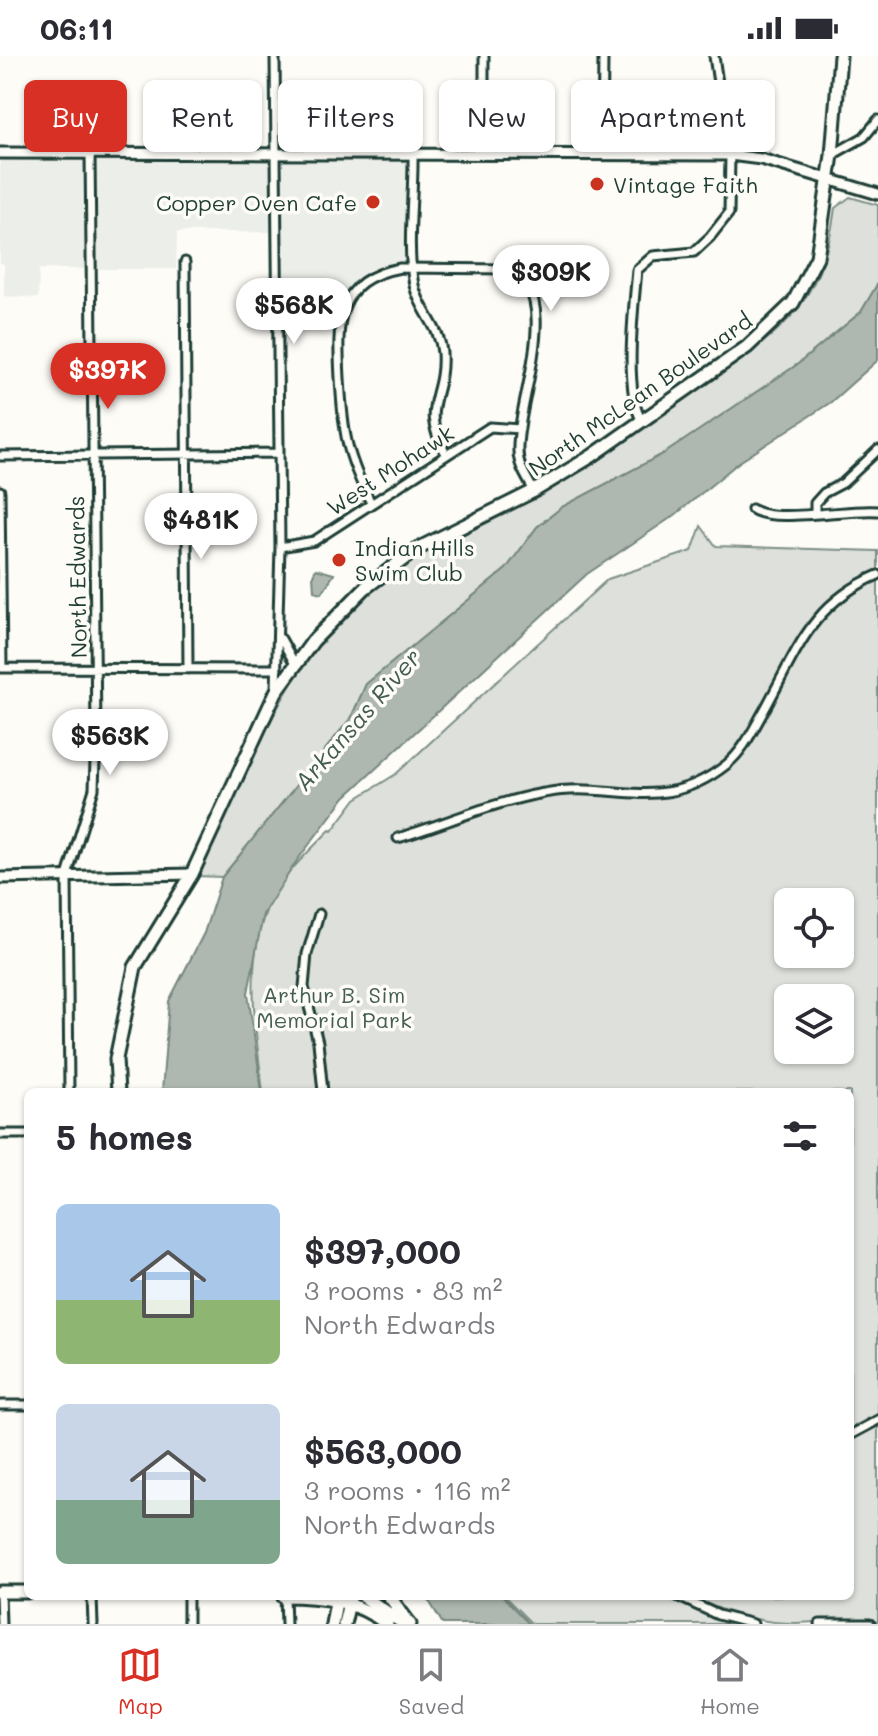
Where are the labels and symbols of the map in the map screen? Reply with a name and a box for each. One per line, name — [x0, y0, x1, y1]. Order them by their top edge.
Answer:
place label: Vintage Faith — [613, 170, 758, 199]
marker: Vintage Faith — [588, 175, 606, 193]
place label: Copper Oven Cafe — [156, 188, 357, 217]
marker: Copper Oven Cafe — [364, 193, 382, 211]
pin: $309K — [495, 245, 607, 313]
pin: $568K — [238, 278, 350, 346]
street label: North McLean Boulevard — [523, 306, 757, 482]
pin: $397K — [52, 343, 164, 411]
street label: West Mohawk — [321, 418, 459, 522]
pin: $481K — [145, 493, 257, 561]
street label: North Edwards — [61, 496, 93, 658]
place label: Indian Hills Swim Club — [355, 533, 475, 587]
marker: Indian Hills Swim Club — [330, 551, 348, 569]
water label: Arkansas River — [287, 642, 427, 796]
pin: $563K — [54, 709, 166, 777]
park label: Arthur B. Sim Memorial Park — [256, 980, 412, 1034]

